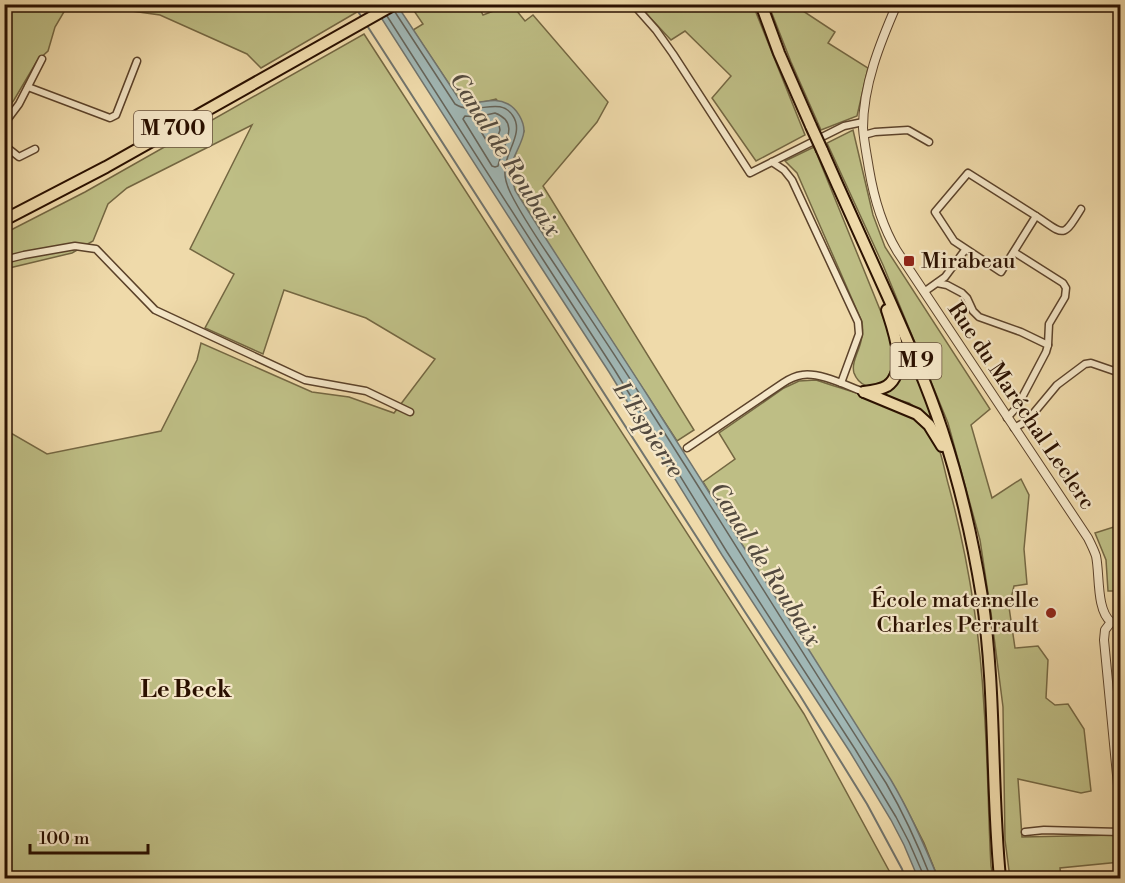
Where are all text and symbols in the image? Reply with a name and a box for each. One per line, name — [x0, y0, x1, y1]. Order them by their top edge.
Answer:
water label: Canal de Roubaix — [442, 67, 568, 243]
road number: M 700 — [134, 111, 212, 147]
place label: Mirabeau — [921, 248, 1016, 275]
marker: Mirabeau — [902, 254, 916, 268]
street label: Rue du Maréchal Leclerc — [941, 297, 1101, 515]
road number: M 9 — [890, 343, 942, 379]
water label: L'Espierre — [605, 376, 690, 484]
water label: Canal de Roubaix — [702, 477, 828, 653]
place label: École maternelle Charles Perrault — [871, 586, 1039, 639]
marker: École maternelle Charles Perrault — [1044, 606, 1058, 620]
district label: Le Beck — [140, 675, 233, 705]
scale bar — [30, 817, 148, 855]
text: 100 m — [39, 827, 90, 850]

